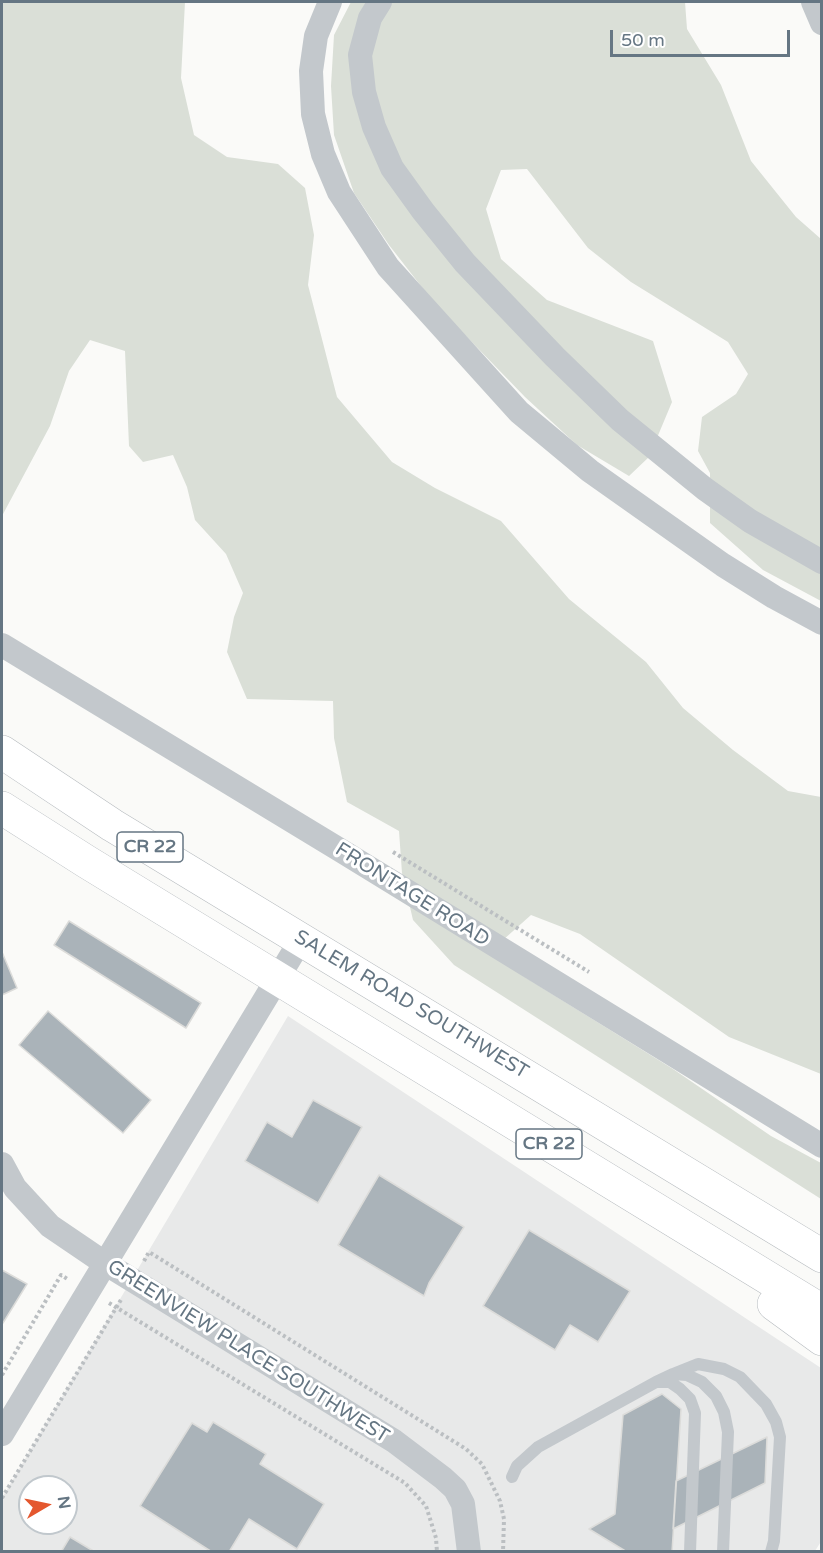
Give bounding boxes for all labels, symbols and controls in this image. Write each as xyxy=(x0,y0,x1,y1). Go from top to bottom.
scale bar xyxy=(613,18,793,56)
text: 50 m xyxy=(621,29,665,51)
road number: CR 22 xyxy=(117,832,183,862)
street label: FRONTAGE ROAD xyxy=(330,838,494,952)
street label: SALEM ROAD SOUTHWEST xyxy=(289,925,533,1085)
road number: CR 22 xyxy=(516,1129,582,1159)
street label: GREENVIEW PLACE SOUTHWEST xyxy=(103,1255,393,1449)
north arrow xyxy=(18,1475,78,1535)
text: N xyxy=(53,1495,75,1510)

